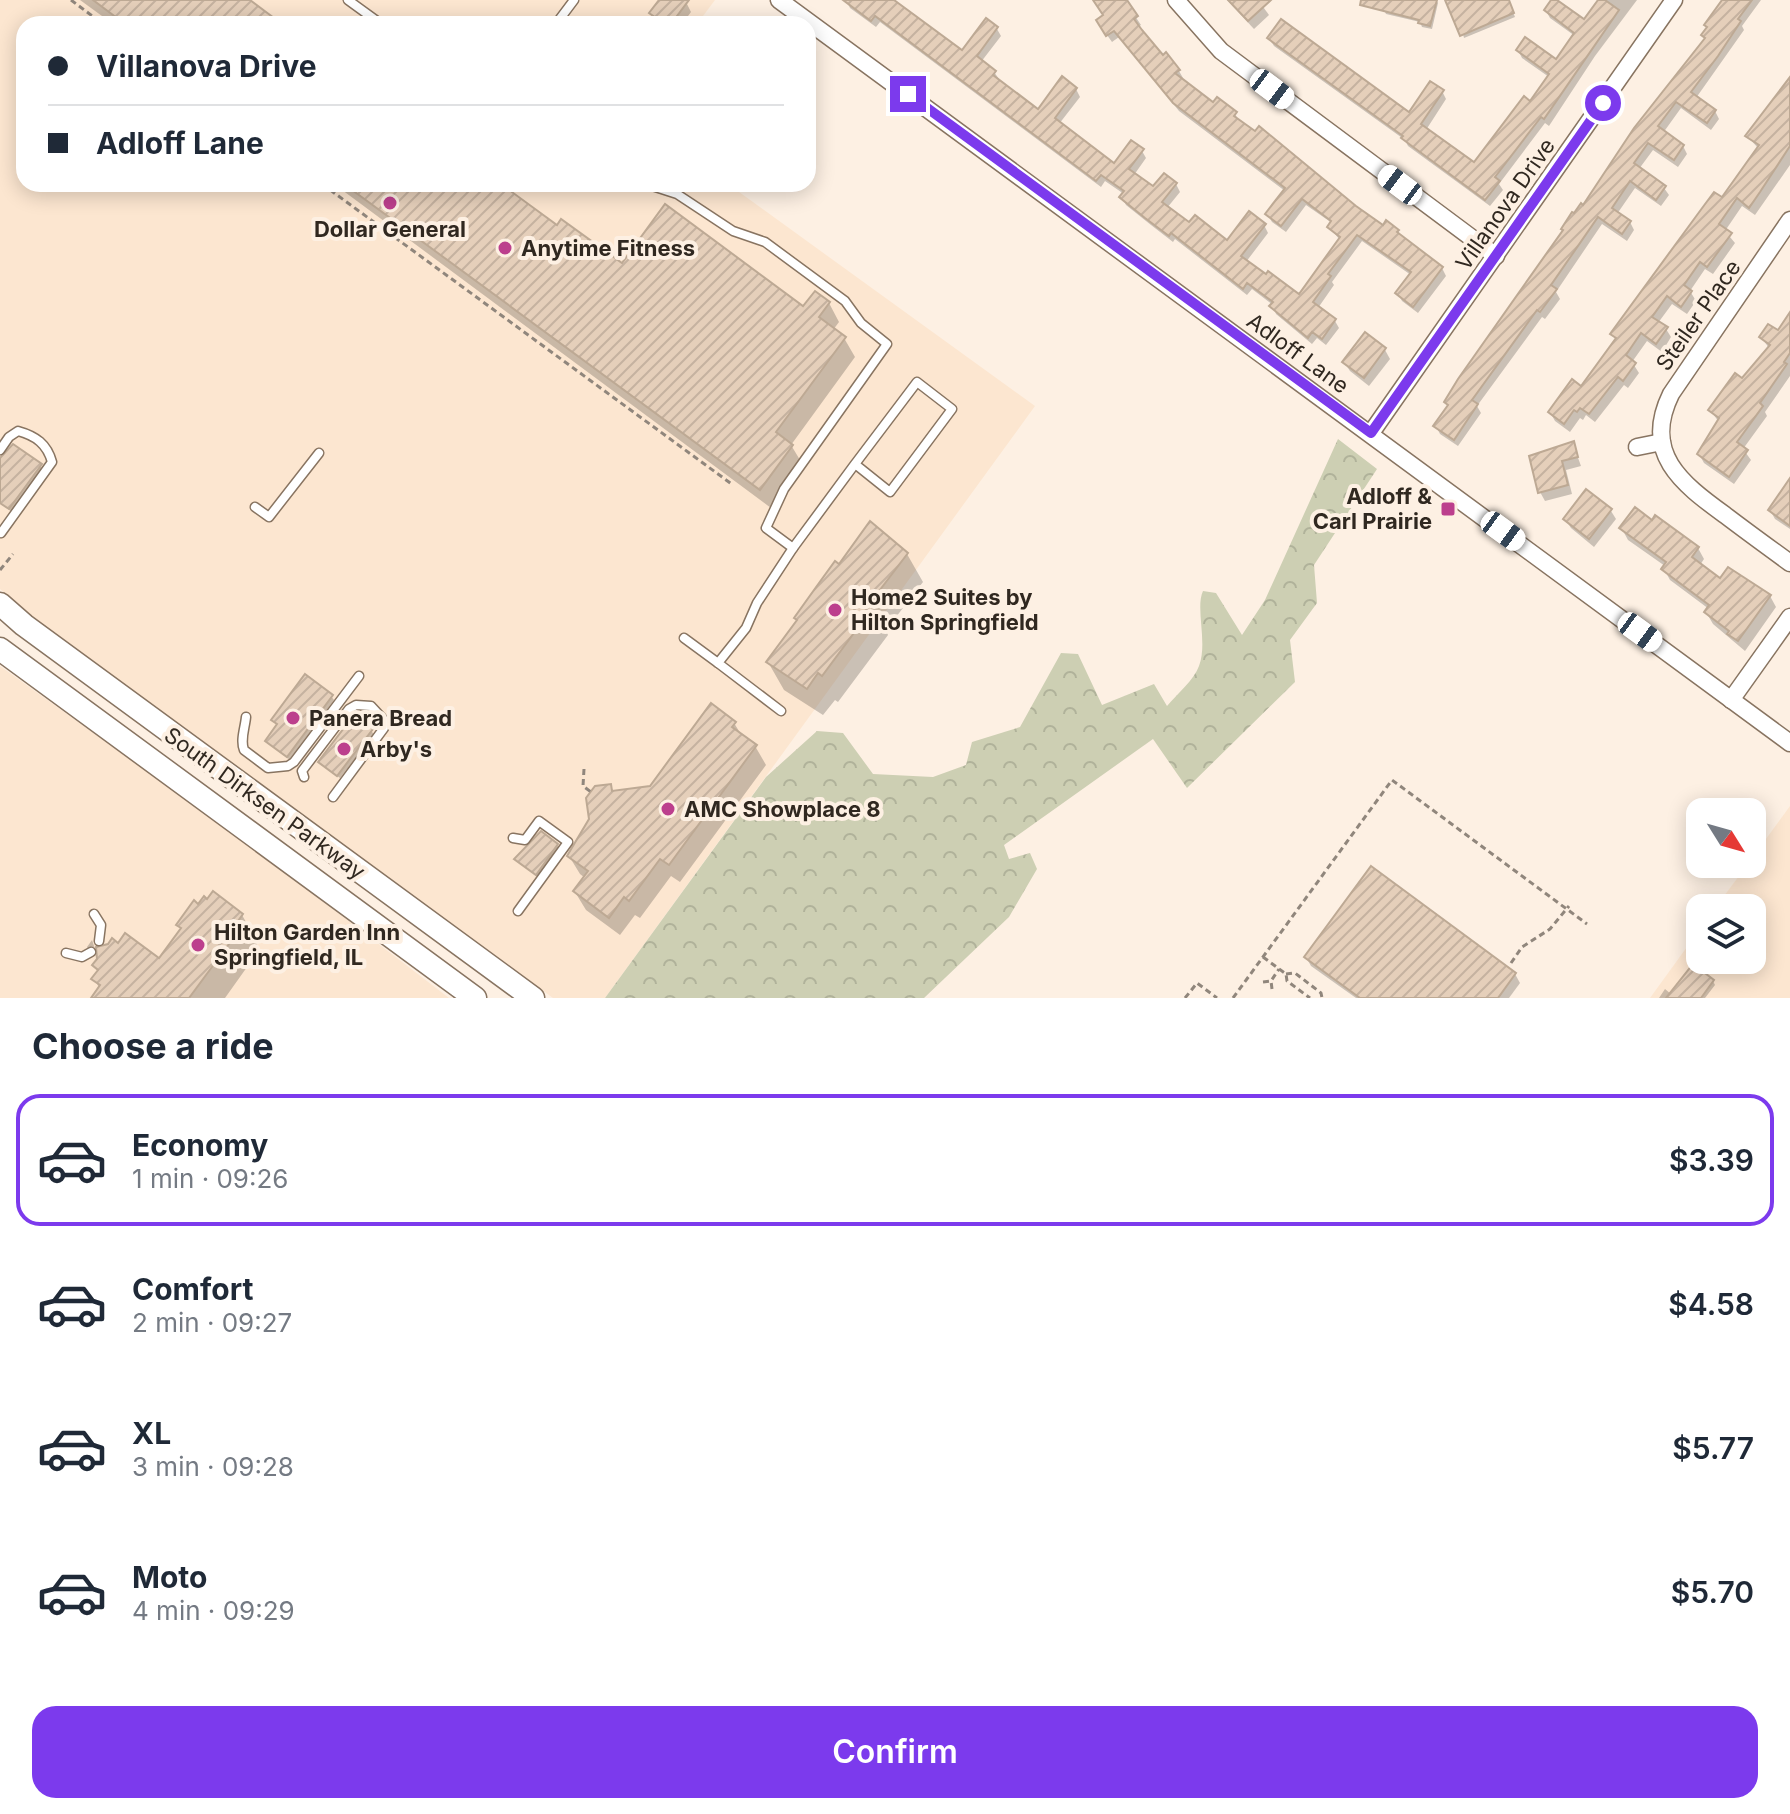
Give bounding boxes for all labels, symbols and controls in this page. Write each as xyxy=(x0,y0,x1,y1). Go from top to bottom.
text: Villanova Drive xyxy=(96,48,317,84)
car xyxy=(1246,65,1298,113)
route end xyxy=(890,76,926,112)
route start xyxy=(1585,85,1621,121)
text: Adloff Lane xyxy=(96,125,264,161)
street label: Villanova Drive xyxy=(1450,133,1560,275)
car xyxy=(1374,161,1426,209)
marker: Dollar General xyxy=(381,194,399,212)
place label: Dollar General xyxy=(314,216,466,242)
place label: Anytime Fitness xyxy=(521,235,695,261)
marker: Anytime Fitness xyxy=(496,239,514,257)
street label: Steiler Place xyxy=(1650,255,1746,375)
street label: Adloff Lane xyxy=(1242,307,1354,399)
place label: Adloff & Carl Prairie xyxy=(1313,483,1432,534)
marker: Adloff & Carl Prairie xyxy=(1439,500,1457,518)
car xyxy=(1477,507,1529,555)
place label: Home2 Suites by Hilton Springfield xyxy=(851,584,1039,635)
marker: Home2 Suites by Hilton Springfield xyxy=(826,601,844,619)
car xyxy=(1614,608,1666,656)
place label: Panera Bread xyxy=(309,705,452,731)
marker: Panera Bread xyxy=(284,709,302,727)
street label: South Dirksen Parkway xyxy=(160,721,370,885)
place label: Arby's xyxy=(360,736,432,762)
marker: Arby's xyxy=(335,740,353,758)
place label: AMC Showplace 8 xyxy=(684,796,881,822)
north arrow xyxy=(1686,798,1766,878)
map controls xyxy=(1686,798,1766,974)
marker: AMC Showplace 8 xyxy=(659,800,677,818)
button: layers xyxy=(1686,894,1766,974)
place label: Hilton Garden Inn Springfield, IL xyxy=(214,919,400,970)
marker: Hilton Garden Inn Springfield, IL xyxy=(189,936,207,954)
text: Choose a ride xyxy=(32,1024,274,1068)
icon: car xyxy=(36,1124,108,1196)
text: Economy xyxy=(132,1127,268,1163)
text: $3.39 xyxy=(1669,1142,1754,1178)
text: 1 min · 09:26 xyxy=(132,1163,288,1194)
icon: car xyxy=(36,1268,108,1340)
text: Comfort xyxy=(132,1271,253,1307)
text: $4.58 xyxy=(1668,1286,1754,1322)
text: 2 min · 09:27 xyxy=(132,1307,292,1338)
icon: car xyxy=(36,1412,108,1484)
text: XL xyxy=(132,1415,171,1451)
text: $5.77 xyxy=(1672,1430,1754,1466)
text: 3 min · 09:28 xyxy=(132,1451,294,1482)
icon: car xyxy=(36,1556,108,1628)
text: Moto xyxy=(132,1559,207,1595)
text: $5.70 xyxy=(1671,1574,1754,1610)
text: 4 min · 09:29 xyxy=(132,1595,295,1626)
button: Confirm xyxy=(32,1706,1758,1798)

